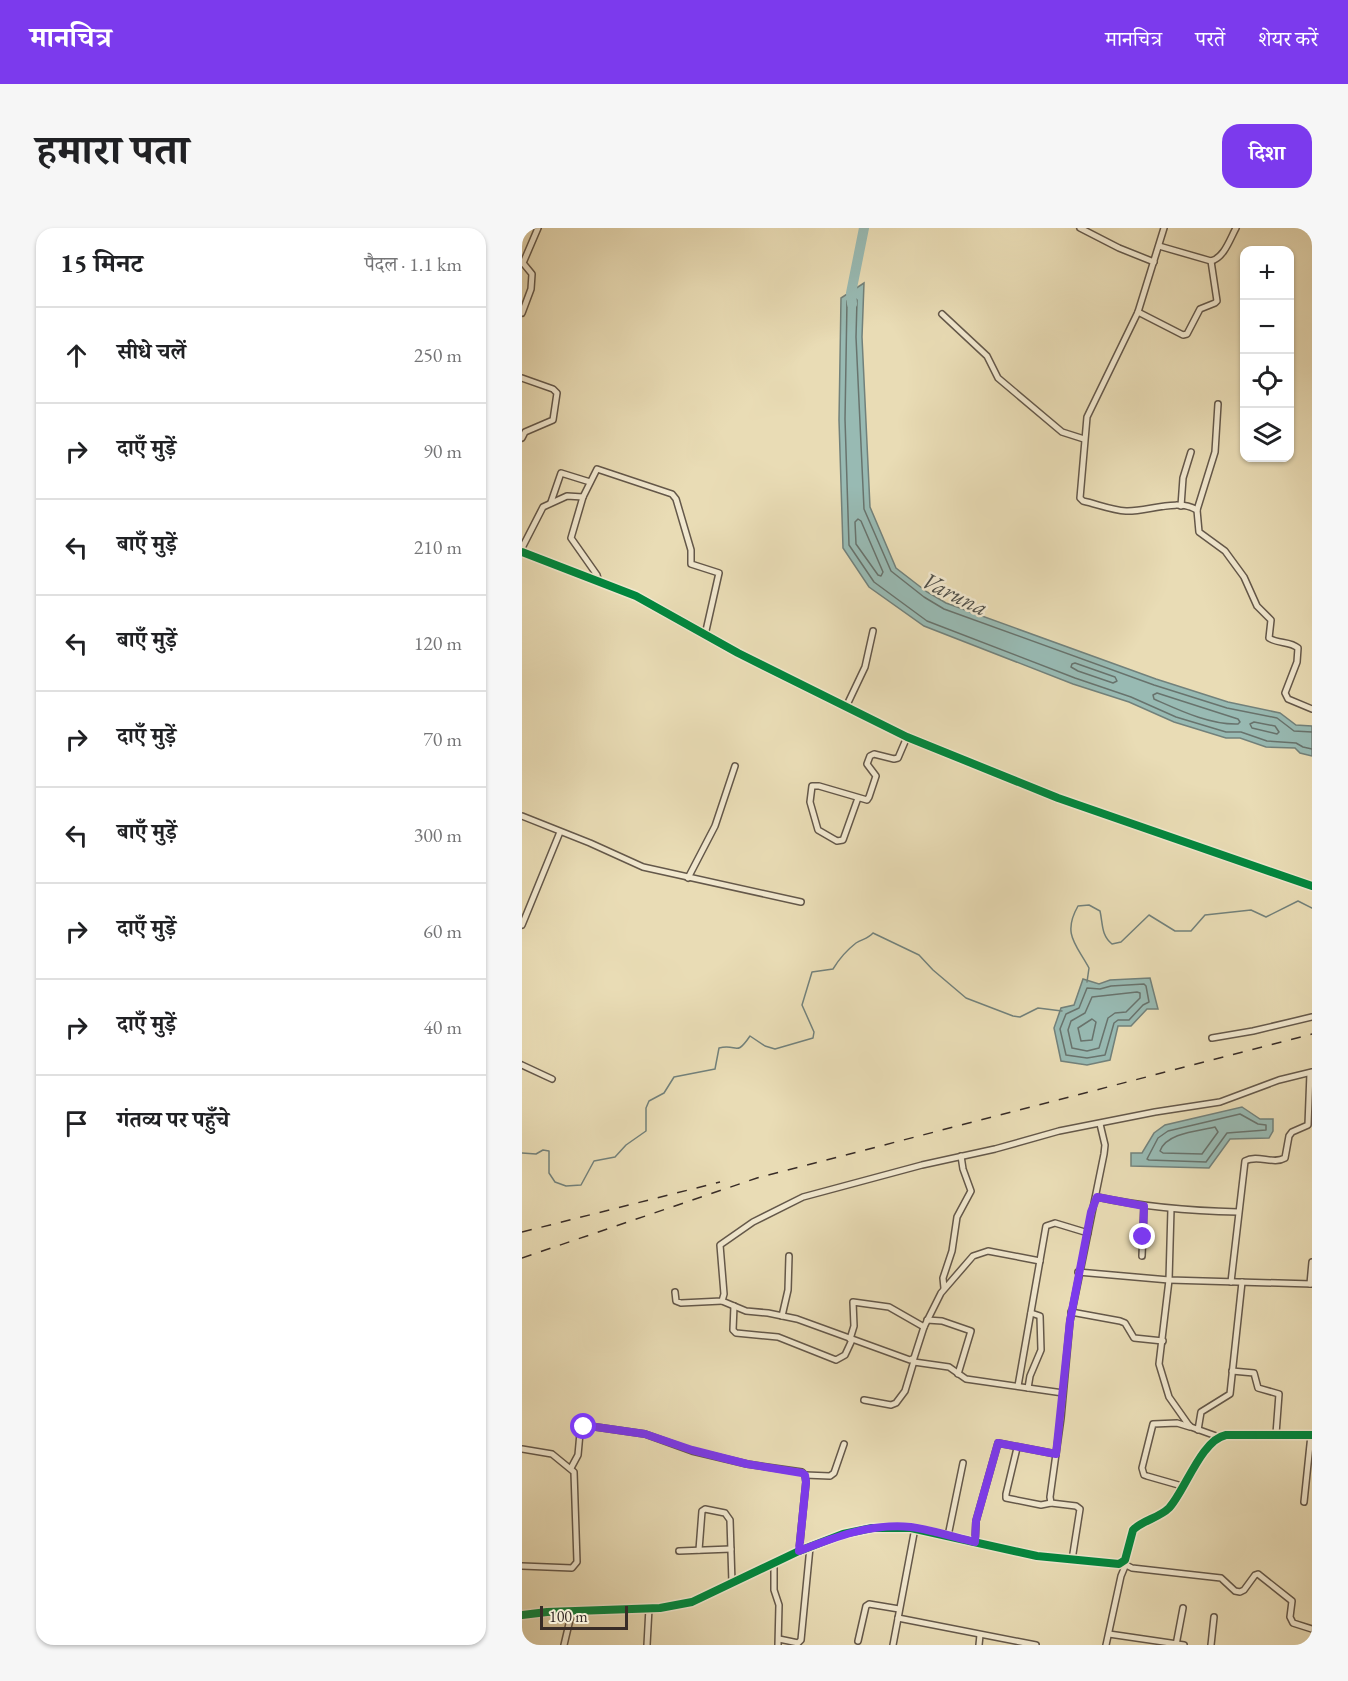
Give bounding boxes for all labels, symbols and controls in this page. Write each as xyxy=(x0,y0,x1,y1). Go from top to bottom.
text: मानचित्र xyxy=(30,19,112,55)
text: मानचित्र xyxy=(1105,25,1162,52)
text: परतें xyxy=(1195,25,1225,52)
text: शेयर करें xyxy=(1258,25,1318,52)
text: हमारा पता xyxy=(36,122,189,177)
button: दिशा xyxy=(1222,124,1312,188)
text: 15 मिनट xyxy=(60,246,143,280)
map controls xyxy=(1240,246,1294,462)
button: + xyxy=(1240,246,1294,300)
text: पैदल · 1.1 km xyxy=(365,251,462,277)
button: − xyxy=(1240,300,1294,354)
text: सीधे चलें xyxy=(117,337,186,366)
icon: ahead xyxy=(60,339,93,372)
text: 250 m xyxy=(414,342,462,368)
button: locate xyxy=(1240,354,1294,408)
button: layers xyxy=(1240,408,1294,462)
text: दाएँ मुड़ें xyxy=(117,433,176,462)
icon: right xyxy=(60,435,93,468)
text: 90 m xyxy=(423,438,462,464)
text: बाएँ मुड़ें xyxy=(117,529,177,558)
icon: left xyxy=(60,531,93,564)
text: 210 m xyxy=(414,534,462,560)
water label: Varuna xyxy=(917,564,993,623)
text: बाएँ मुड़ें xyxy=(117,625,177,654)
icon: left xyxy=(60,627,93,660)
text: 120 m xyxy=(414,630,462,656)
text: दाएँ मुड़ें xyxy=(117,721,176,750)
icon: right xyxy=(60,723,93,756)
text: 70 m xyxy=(423,726,462,752)
text: बाएँ मुड़ें xyxy=(117,817,177,846)
icon: left xyxy=(60,819,93,852)
text: 300 m xyxy=(414,822,462,848)
text: दाएँ मुड़ें xyxy=(117,913,176,942)
icon: right xyxy=(60,915,93,948)
text: 60 m xyxy=(423,918,462,944)
text: दाएँ मुड़ें xyxy=(117,1009,176,1038)
icon: right xyxy=(60,1011,93,1044)
text: 40 m xyxy=(423,1014,462,1040)
text: गंतव्य पर पहुँचे xyxy=(117,1105,229,1134)
icon: arrive xyxy=(60,1107,93,1140)
route end xyxy=(1129,1223,1155,1249)
route start xyxy=(570,1413,596,1439)
scale bar xyxy=(540,1603,628,1630)
text: 100 m xyxy=(549,1606,588,1627)

